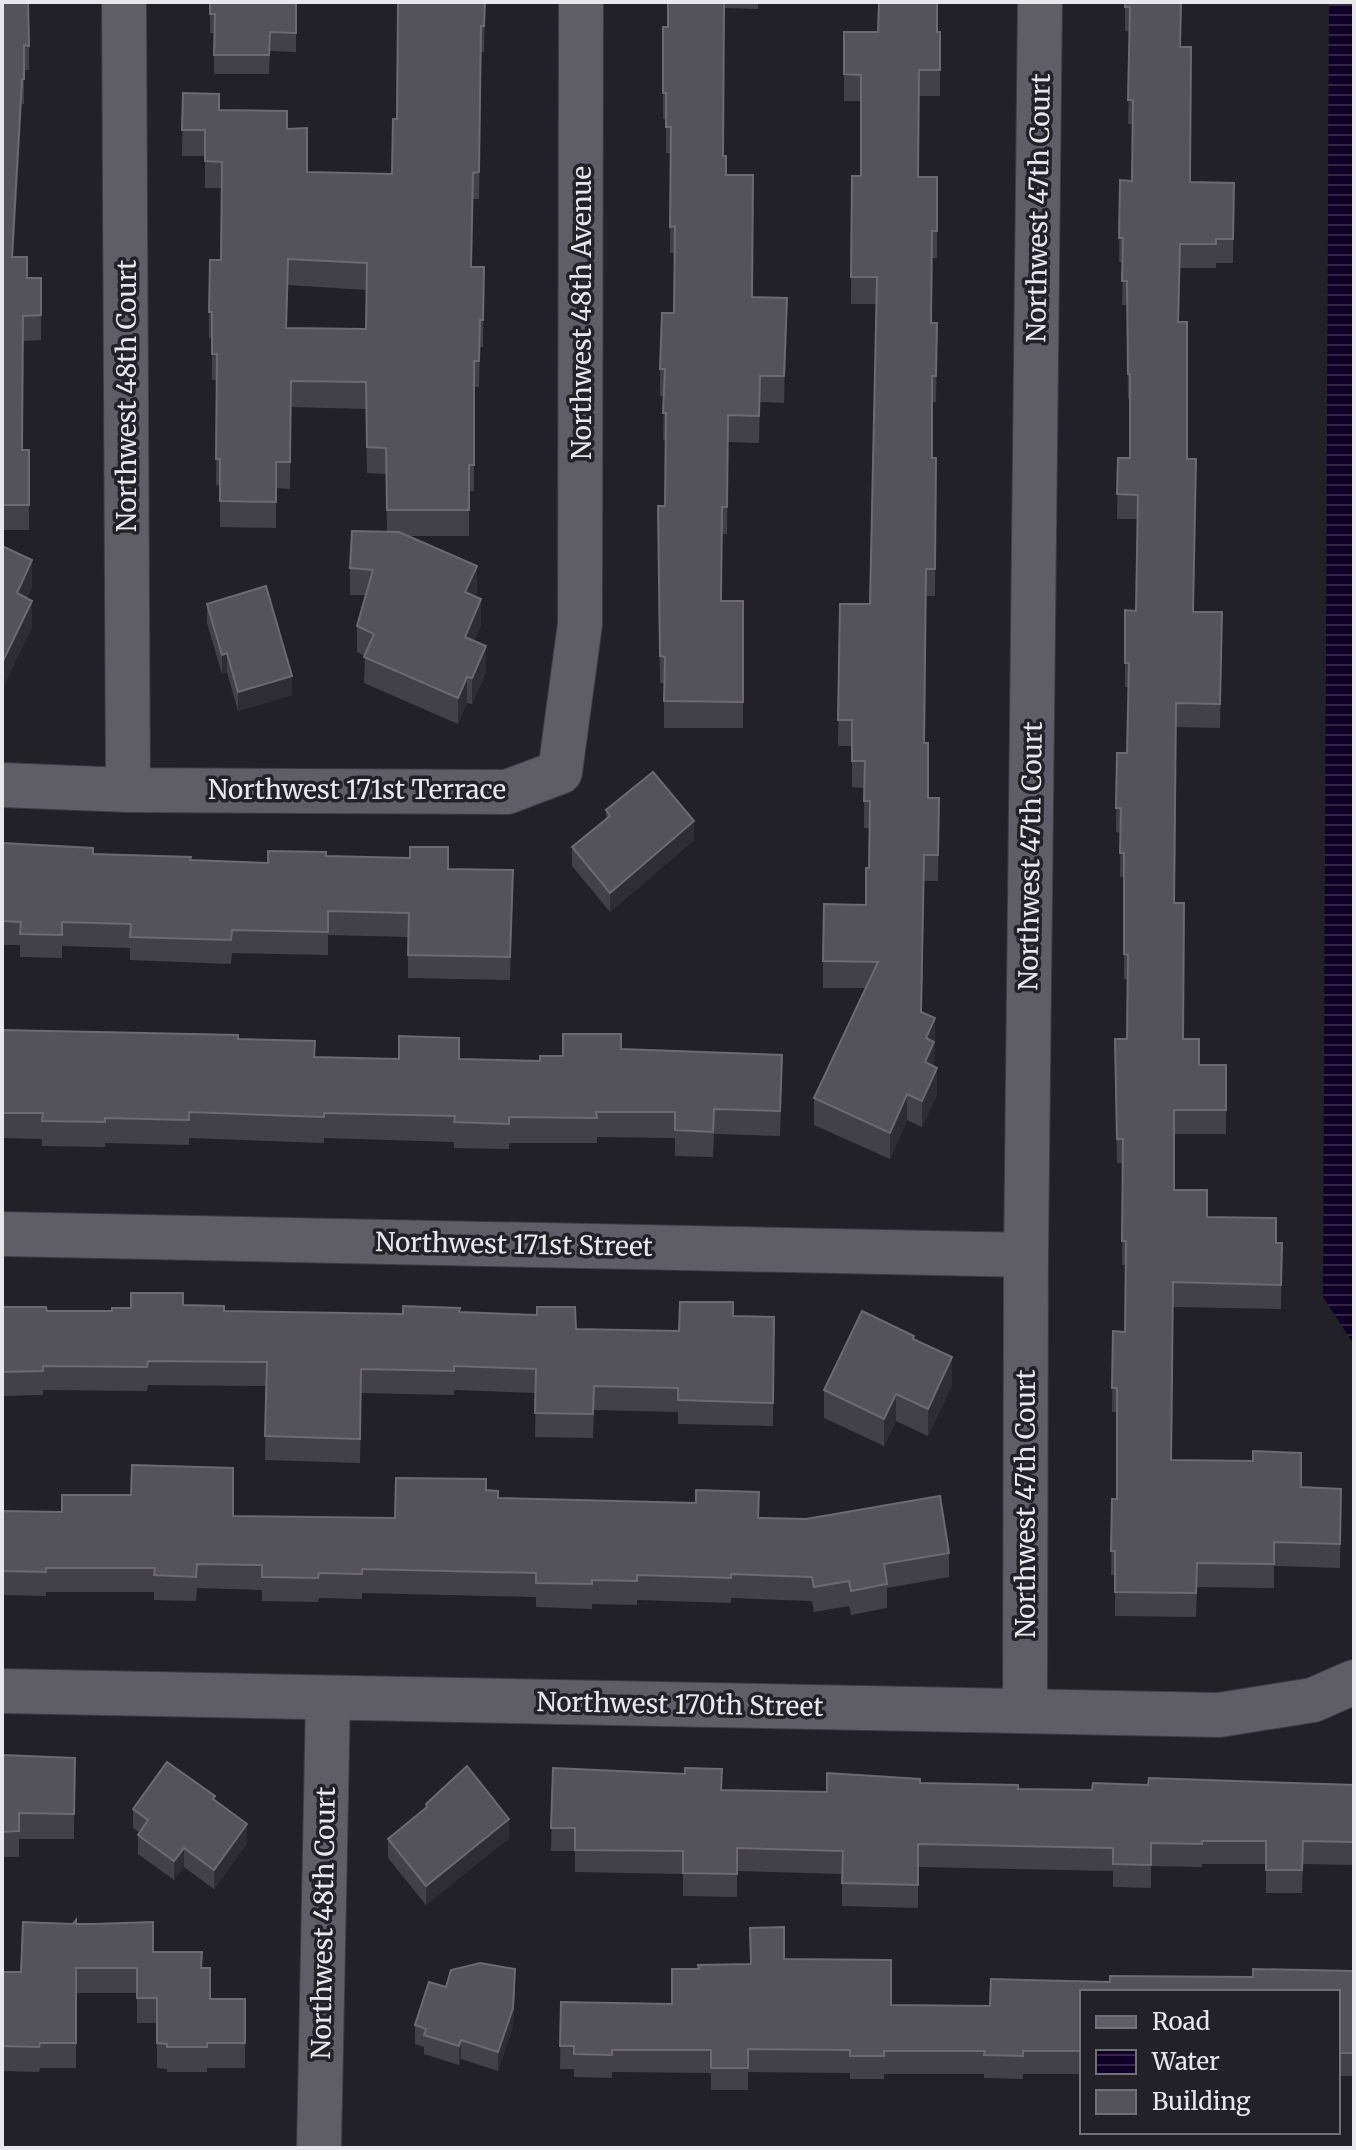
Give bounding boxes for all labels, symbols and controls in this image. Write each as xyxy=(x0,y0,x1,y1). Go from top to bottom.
street label: Northwest 47th Court xyxy=(1019,73,1057,343)
street label: Northwest 48th Avenue xyxy=(565,166,598,460)
street label: Northwest 48th Court xyxy=(110,260,143,532)
street label: Northwest 47th Court xyxy=(1011,721,1049,991)
street label: Northwest 171st Terrace xyxy=(208,773,506,806)
street label: Northwest 171st Street xyxy=(375,1225,653,1263)
street label: Northwest 47th Court xyxy=(1009,1369,1042,1639)
street label: Northwest 170th Street xyxy=(536,1685,824,1723)
street label: Northwest 48th Court xyxy=(304,1786,342,2060)
legend xyxy=(1080,1990,1340,2134)
text: Road xyxy=(1152,2006,1210,2037)
text: Water xyxy=(1151,2046,1220,2077)
text: Building xyxy=(1152,2086,1251,2117)

